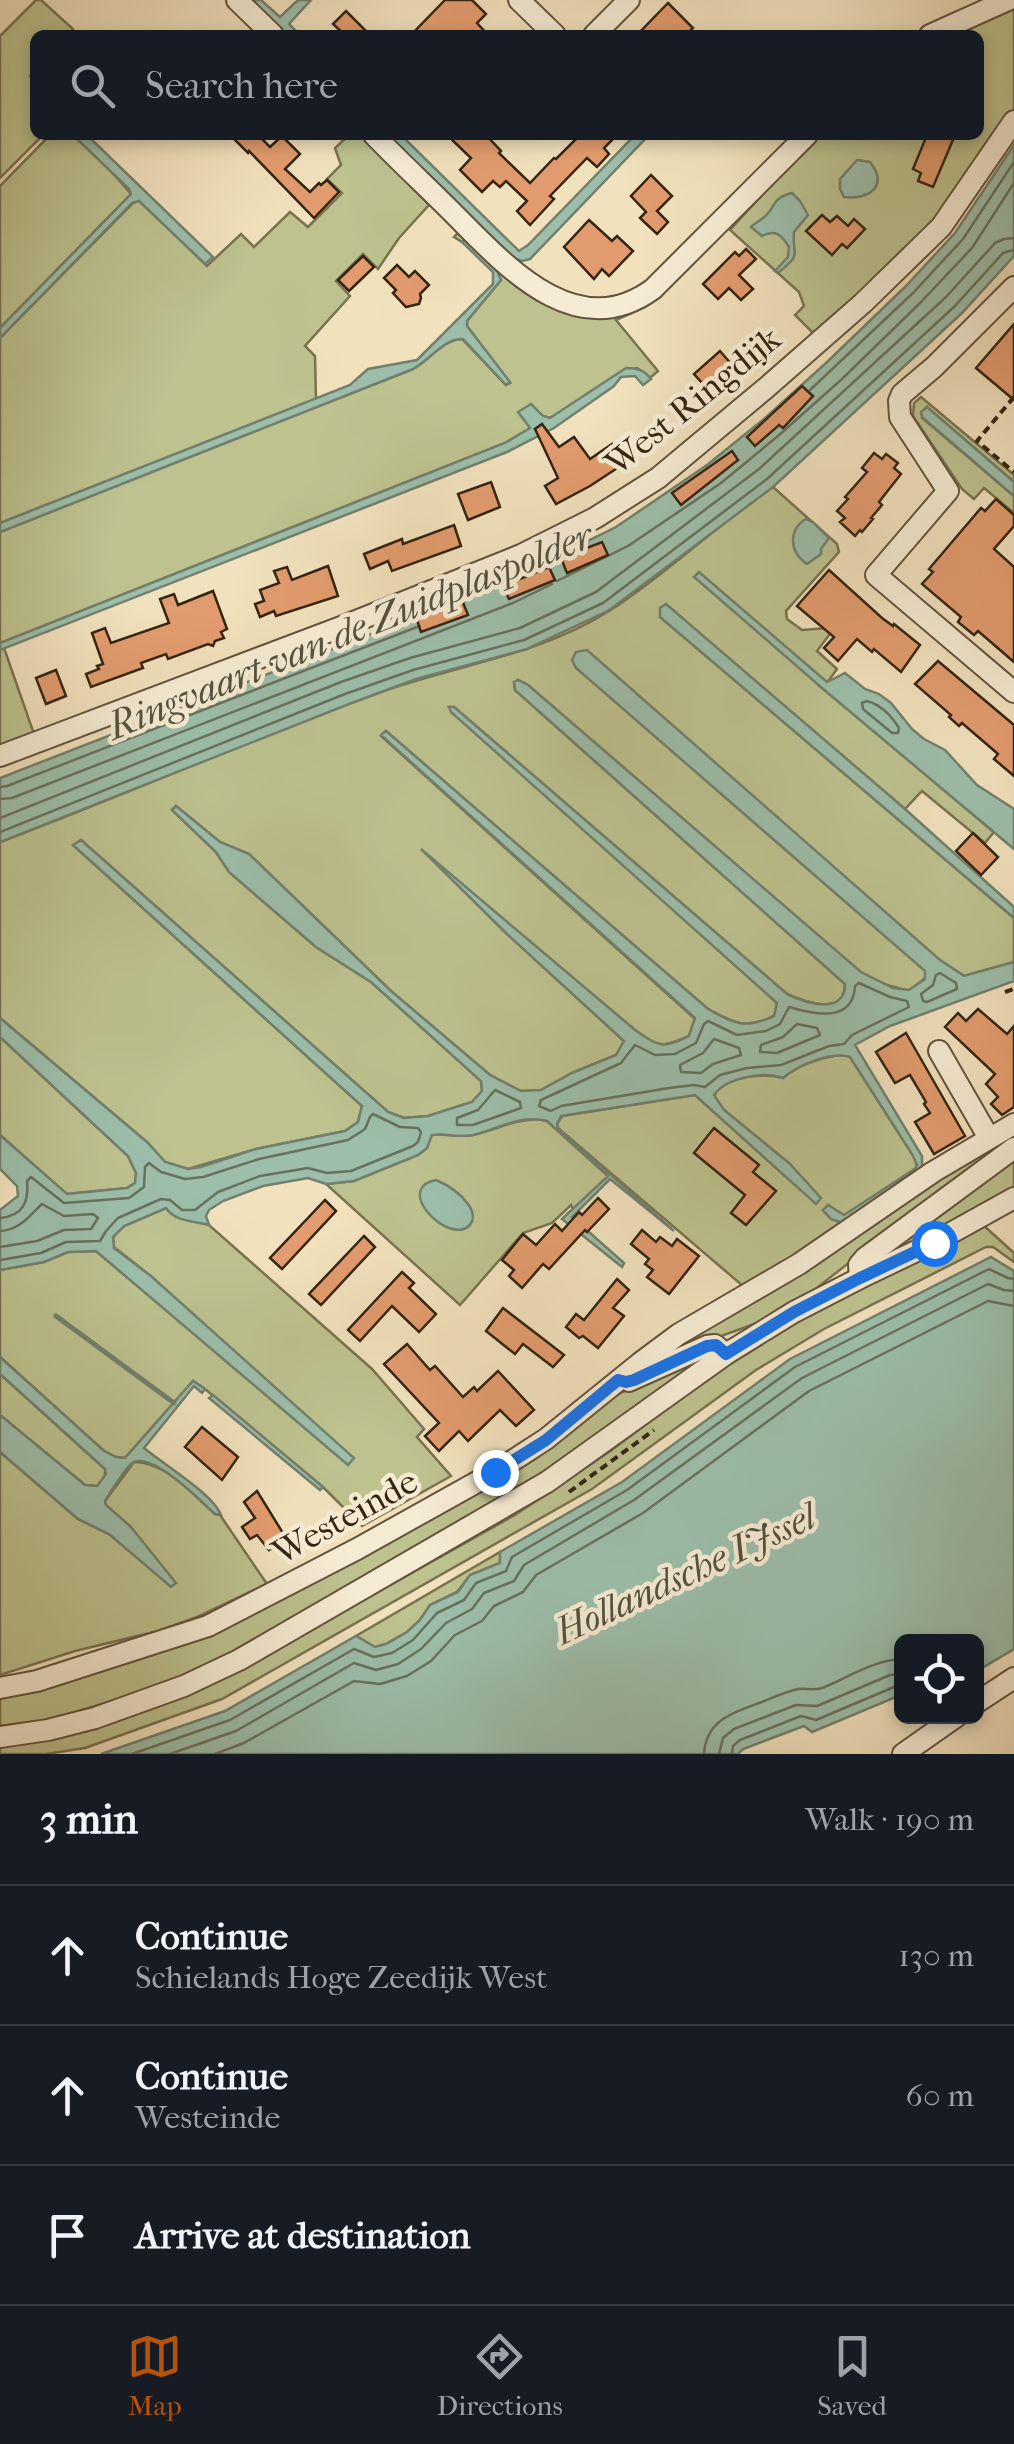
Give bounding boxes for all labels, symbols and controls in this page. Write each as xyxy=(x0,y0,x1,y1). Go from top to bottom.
search box xyxy=(30,30,984,140)
icon: search xyxy=(65,58,120,113)
text: Search here xyxy=(145,63,338,108)
street label: West Ringdijk xyxy=(597,317,789,485)
water label: Ringvaart van de Zuidplaspolder xyxy=(98,512,602,750)
route start xyxy=(912,1221,958,1267)
route end xyxy=(473,1450,519,1496)
street label: Westeinde xyxy=(265,1461,424,1574)
water label: Hollandsche IJssel xyxy=(546,1492,826,1655)
map controls xyxy=(894,1634,984,1724)
button: locate xyxy=(894,1634,984,1724)
text: 3 min xyxy=(40,1795,138,1844)
text: Walk · 190 m xyxy=(805,1801,974,1838)
text: Continue xyxy=(135,1914,288,1959)
icon: ahead xyxy=(40,1928,95,1983)
text: 130 m xyxy=(898,1937,974,1974)
text: Schielands Hoge Zeedijk West xyxy=(135,1959,547,1996)
text: Continue xyxy=(135,2054,288,2099)
icon: ahead xyxy=(40,2068,95,2123)
text: 60 m xyxy=(906,2077,974,2114)
text: Westeinde xyxy=(135,2099,280,2136)
icon: arrive xyxy=(40,2208,95,2263)
text: Arrive at destination xyxy=(135,2213,471,2258)
tab: Map xyxy=(127,2329,182,2422)
tab: Directions xyxy=(437,2329,563,2422)
tab: Saved xyxy=(817,2329,887,2422)

